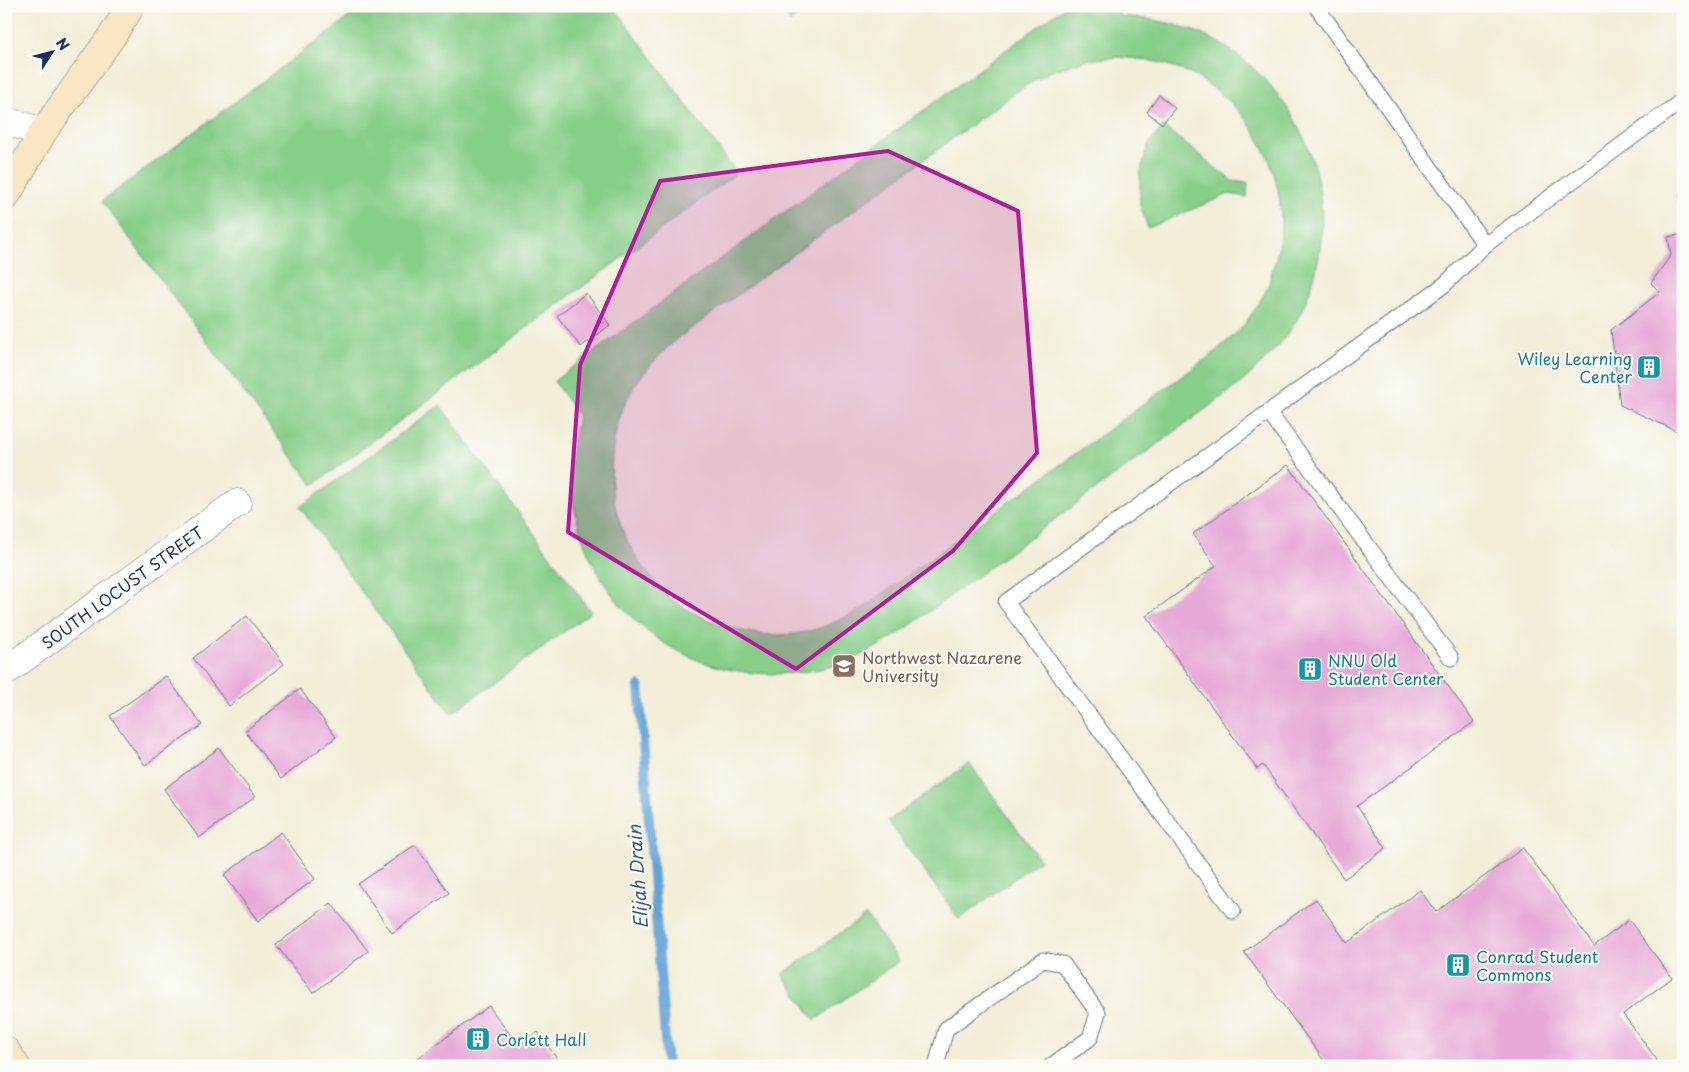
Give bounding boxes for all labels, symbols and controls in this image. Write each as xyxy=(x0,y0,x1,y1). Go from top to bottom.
north arrow xyxy=(28,28,78,78)
text: N xyxy=(51,33,75,55)
place label: Wiley Learning Center xyxy=(1518,346,1633,388)
building icon: Wiley Learning Center xyxy=(1636,354,1662,380)
street label: SOUTH LOCUST STREET xyxy=(36,520,208,654)
place label: Northwest Nazarene University xyxy=(862,645,1022,687)
place label: NNU Old Student Center xyxy=(1328,648,1444,690)
school or university icon: Northwest Nazarene University xyxy=(831,653,857,679)
building icon: NNU Old Student Center xyxy=(1297,656,1323,682)
water label: Elijah Drain xyxy=(620,823,654,930)
place label: Conrad Student Commons xyxy=(1476,944,1599,986)
building icon: Conrad Student Commons xyxy=(1445,952,1471,978)
building icon: Corlett Hall xyxy=(465,1026,491,1052)
place label: Corlett Hall xyxy=(496,1027,586,1051)

